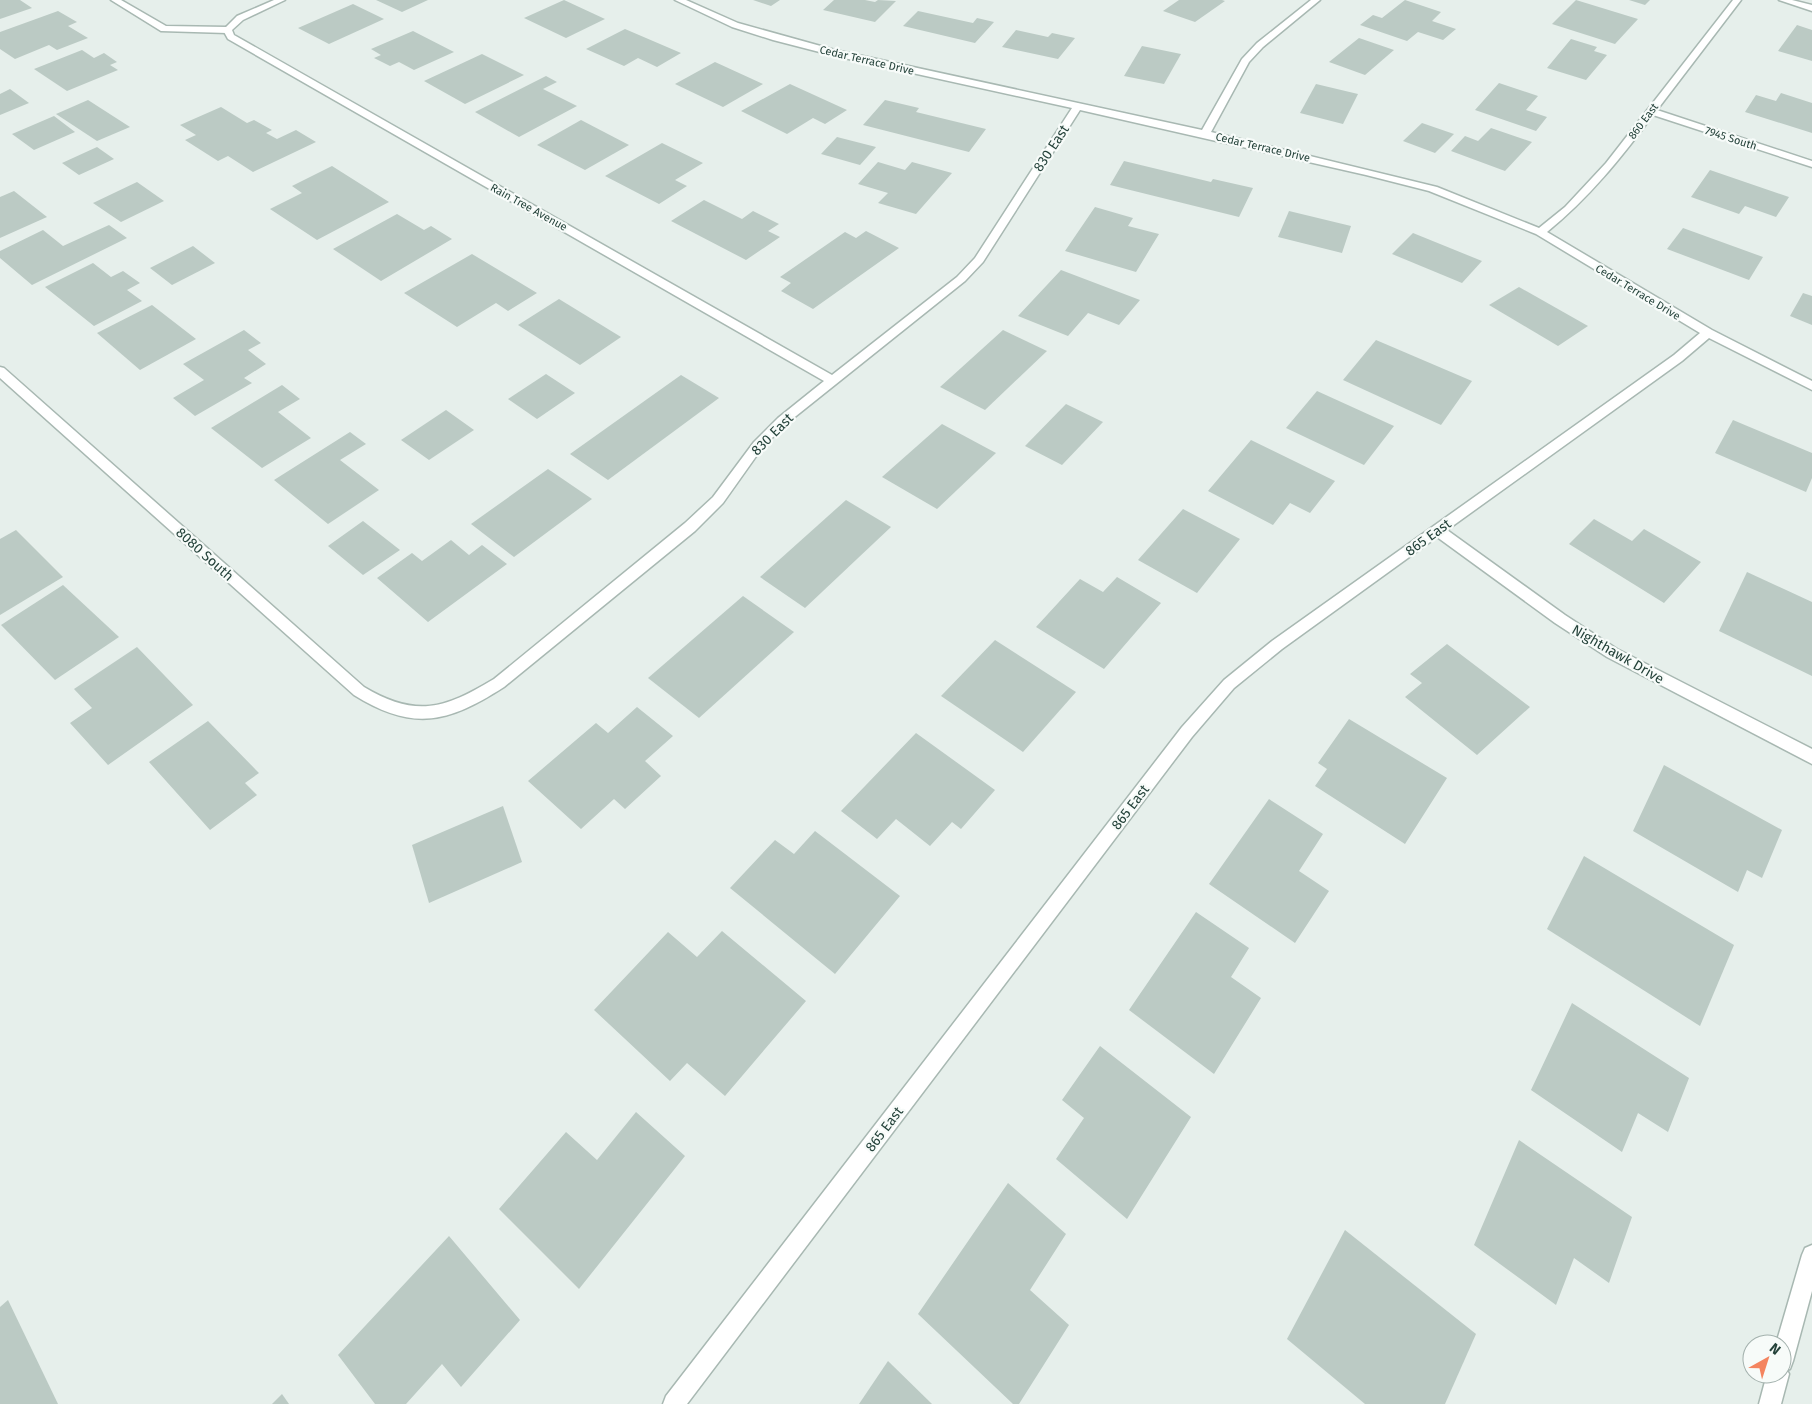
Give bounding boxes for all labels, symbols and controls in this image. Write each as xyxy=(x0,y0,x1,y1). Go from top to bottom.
street label: Cedar Terrace Drive xyxy=(818,43,915,78)
street label: 860 East xyxy=(1626,101,1661,142)
street label: 830 East xyxy=(1030,121,1073,175)
street label: 7945 South xyxy=(1703,124,1758,153)
street label: Cedar Terrace Drive xyxy=(1214,130,1311,165)
street label: Rain Tree Avenue xyxy=(488,181,569,234)
street label: Cedar Terrace Drive xyxy=(1593,262,1682,323)
street label: 830 East xyxy=(748,409,798,459)
street label: 865 East xyxy=(1402,515,1455,560)
street label: 8080 South xyxy=(172,524,237,585)
street label: Nighthawk Drive xyxy=(1569,621,1667,688)
street label: 865 East xyxy=(1108,781,1153,833)
street label: 865 East xyxy=(862,1103,907,1155)
north arrow xyxy=(1742,1334,1792,1384)
text: N xyxy=(1766,1340,1784,1359)

